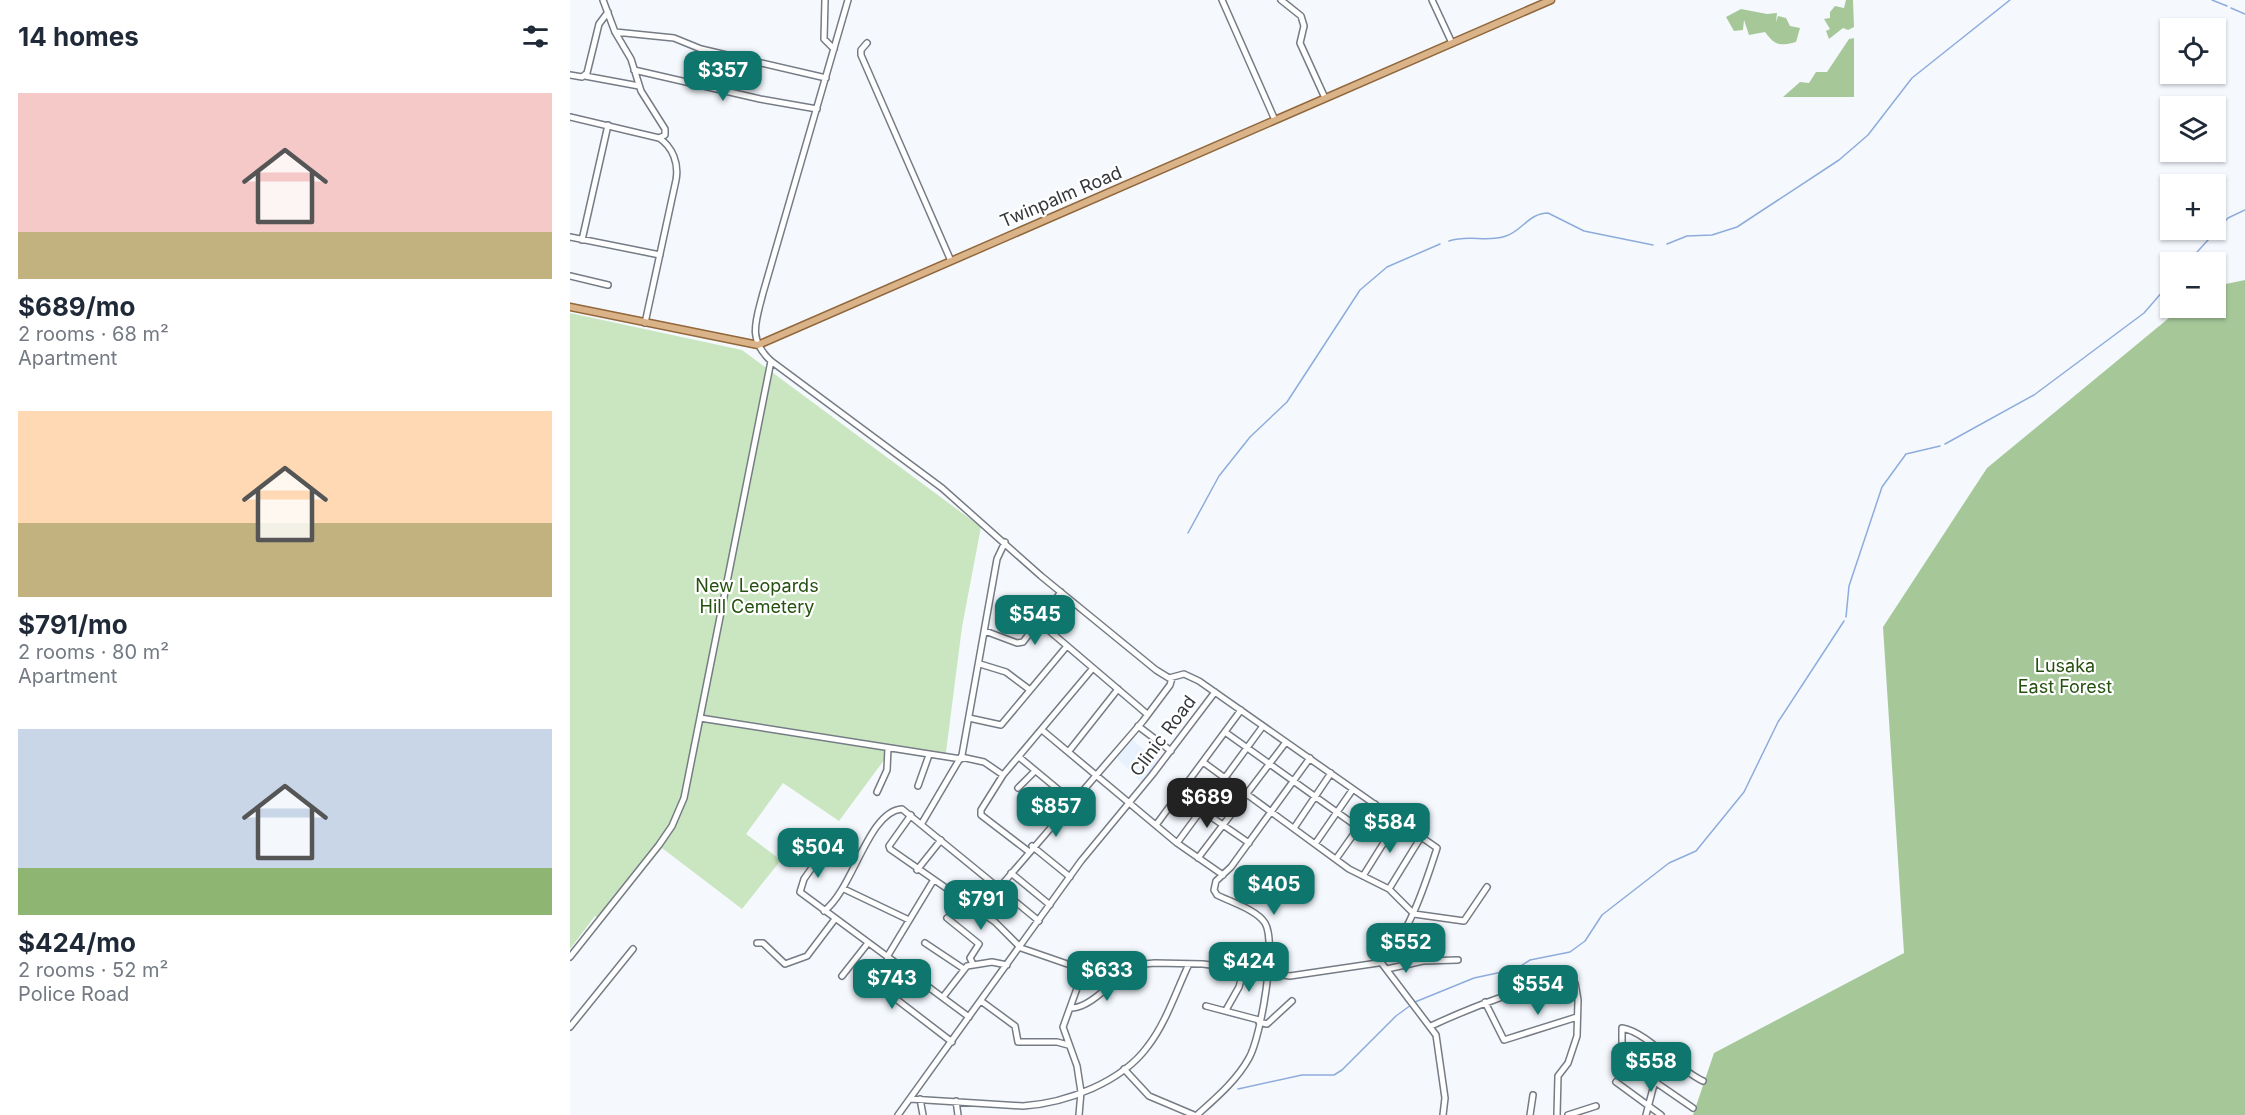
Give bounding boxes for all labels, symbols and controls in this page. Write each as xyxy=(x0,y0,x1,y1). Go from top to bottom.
map controls xyxy=(2160,18,2226,318)
button: locate xyxy=(2160,18,2226,84)
icon: filters xyxy=(519,20,552,53)
text: 14 homes xyxy=(18,21,139,52)
pin: $357 xyxy=(687,51,759,102)
text: $357 xyxy=(698,58,748,82)
button: layers xyxy=(2160,96,2226,162)
icon: home xyxy=(231,132,339,240)
street label: Twinpalm Road xyxy=(997,161,1125,232)
button: + xyxy=(2160,174,2226,240)
button: − xyxy=(2160,252,2226,318)
text: $689/mo xyxy=(18,291,135,322)
text: 2 rooms · 68 m² xyxy=(18,322,169,346)
text: Apartment xyxy=(18,346,117,370)
icon: home xyxy=(231,450,339,558)
park label: New Leopards Hill Cemetery xyxy=(695,575,819,617)
pin: $545 xyxy=(999,595,1071,646)
text: $545 xyxy=(1009,602,1061,626)
text: $791/mo xyxy=(18,609,128,640)
text: 2 rooms · 80 m² xyxy=(18,640,169,664)
park label: Lusaka East Forest xyxy=(2018,655,2112,697)
text: Apartment xyxy=(18,664,117,688)
street label: Clinic Road xyxy=(1125,691,1200,780)
icon: home xyxy=(231,768,339,876)
pin: $689 xyxy=(1171,778,1243,829)
text: $689 xyxy=(1181,785,1233,809)
pin: $857 xyxy=(1020,787,1092,838)
text: $857 xyxy=(1031,794,1081,818)
pin: $584 xyxy=(1354,803,1426,854)
text: $584 xyxy=(1364,810,1416,834)
pin: $504 xyxy=(782,828,854,879)
text: $504 xyxy=(792,835,844,859)
pin: $405 xyxy=(1238,865,1310,916)
text: $405 xyxy=(1248,872,1300,896)
pin: $791 xyxy=(945,880,1017,931)
text: $791 xyxy=(958,887,1004,911)
pin: $552 xyxy=(1370,923,1442,974)
text: $424/mo xyxy=(18,927,136,958)
text: $552 xyxy=(1380,930,1432,954)
pin: $424 xyxy=(1213,942,1285,993)
text: $424 xyxy=(1223,949,1275,973)
pin: $633 xyxy=(1071,951,1143,1002)
text: 2 rooms · 52 m² xyxy=(18,958,168,982)
text: $633 xyxy=(1081,958,1133,982)
pin: $743 xyxy=(856,959,928,1010)
pin: $554 xyxy=(1502,965,1574,1016)
text: $743 xyxy=(867,966,917,990)
text: $554 xyxy=(1512,972,1564,996)
text: Police Road xyxy=(18,982,129,1006)
pin: $558 xyxy=(1615,1042,1687,1093)
text: $558 xyxy=(1625,1049,1677,1073)

